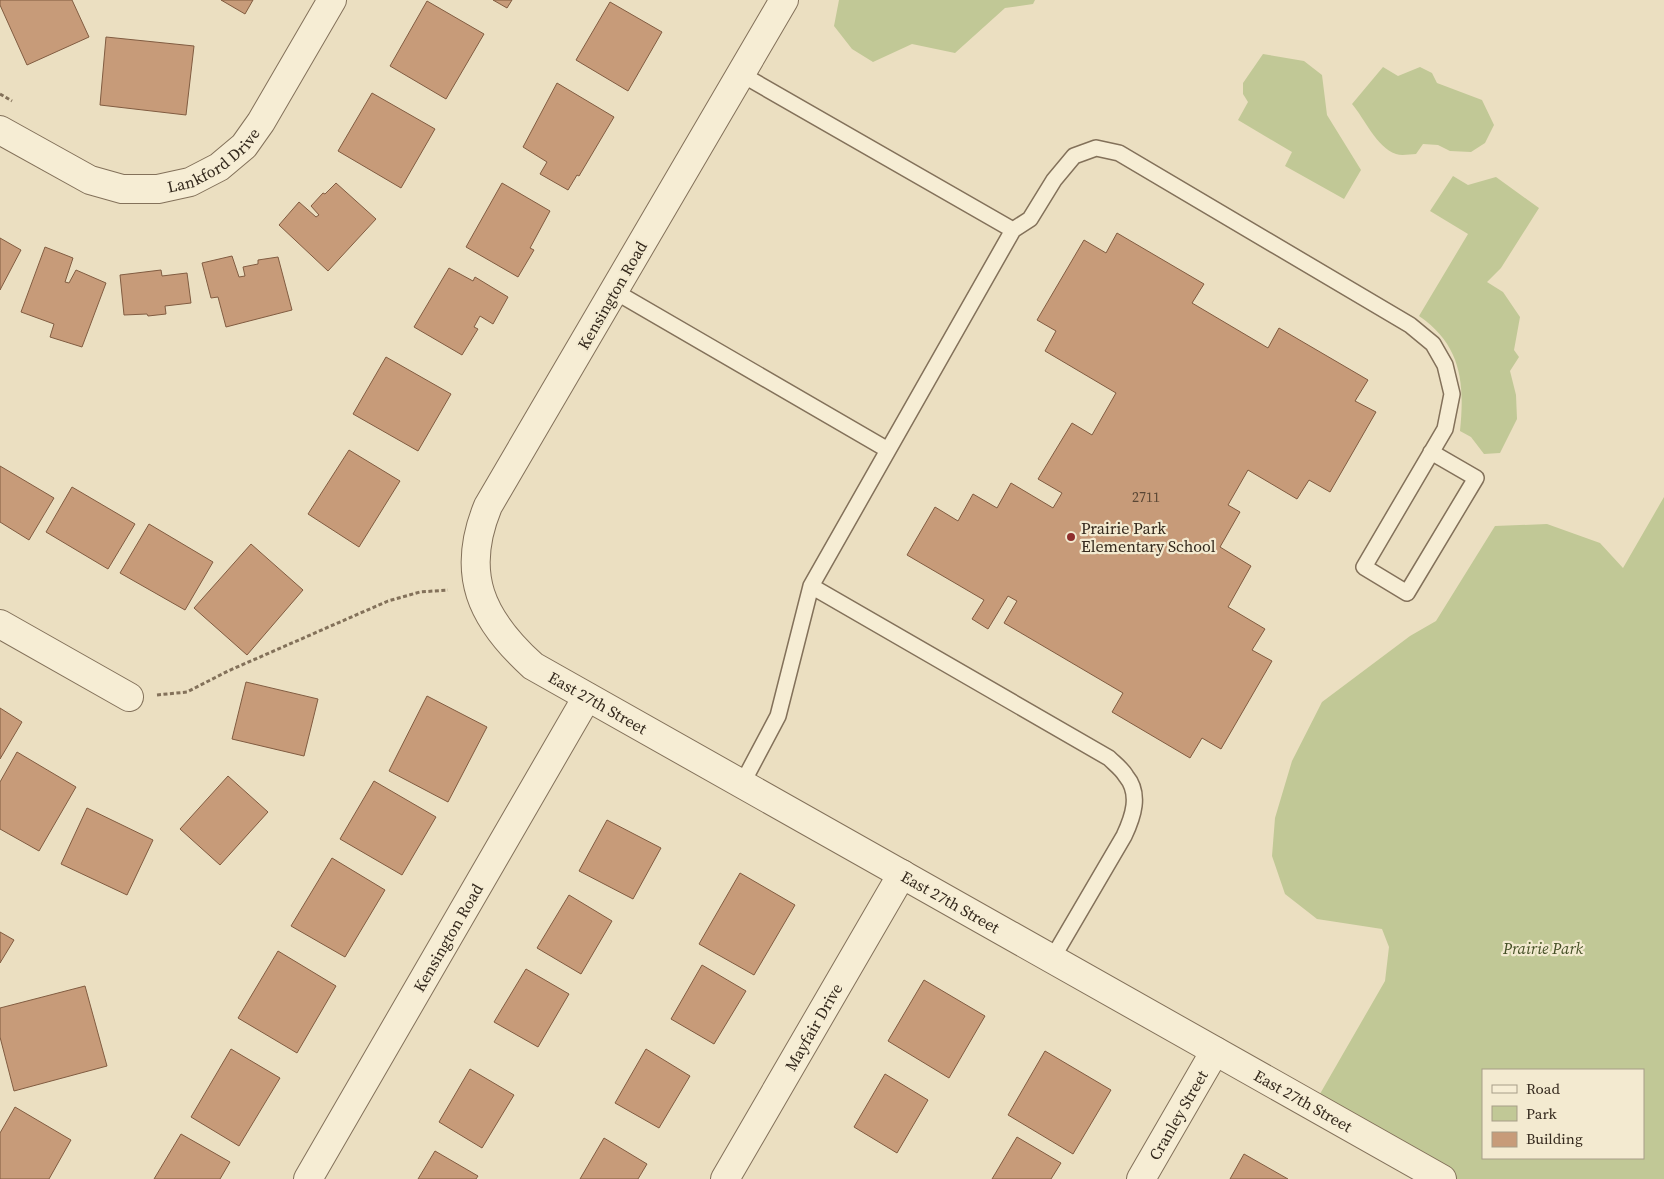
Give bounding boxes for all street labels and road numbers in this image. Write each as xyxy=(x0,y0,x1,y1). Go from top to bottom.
street label: Lankford Drive xyxy=(165,123,264,198)
street label: Kensington Road xyxy=(572,237,652,353)
street label: East 27th Street xyxy=(545,666,652,740)
street label: East 27th Street xyxy=(897,865,1004,939)
street label: Kensington Road xyxy=(408,879,488,996)
street label: Mayfair Drive xyxy=(779,979,847,1075)
street label: East 27th Street xyxy=(1250,1064,1357,1138)
street label: Cranley Street xyxy=(1143,1065,1213,1164)

